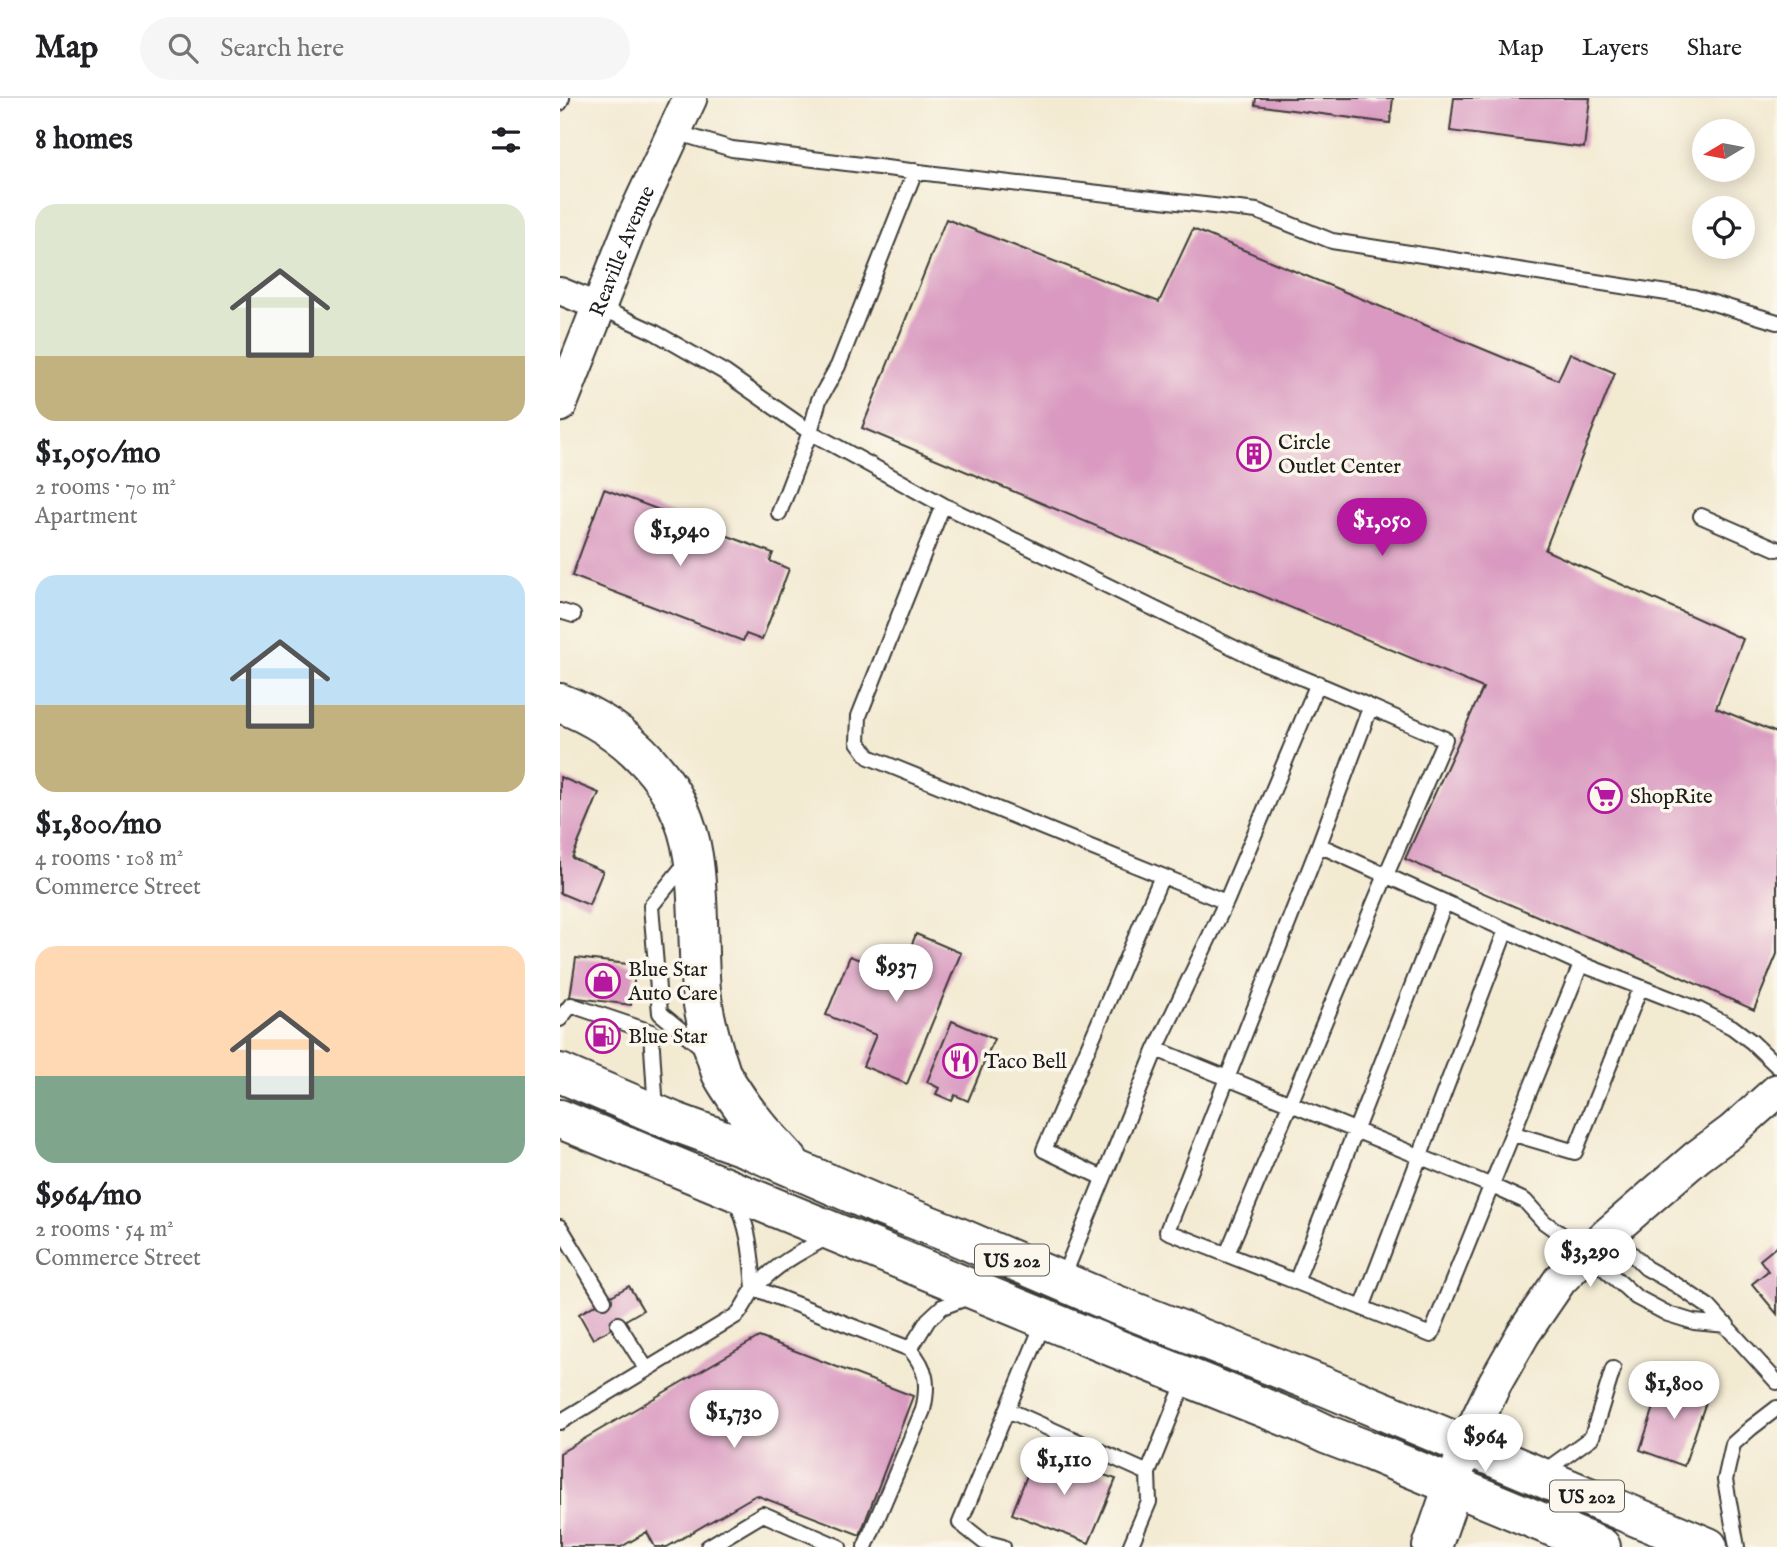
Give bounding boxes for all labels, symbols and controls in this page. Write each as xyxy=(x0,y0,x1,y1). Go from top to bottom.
search box xyxy=(140,17,630,80)
text: Map xyxy=(35,27,98,69)
icon: search xyxy=(164,29,202,67)
text: Search here xyxy=(220,32,344,65)
text: Map xyxy=(1498,33,1544,64)
text: Layers xyxy=(1582,33,1649,64)
text: Share xyxy=(1687,33,1742,64)
north arrow xyxy=(1692,119,1755,182)
map controls xyxy=(1692,119,1755,259)
text: 8 homes xyxy=(35,121,133,159)
icon: filters xyxy=(487,121,525,159)
street label: Reaville Avenue xyxy=(584,181,662,321)
button: locate xyxy=(1692,196,1755,259)
icon: home xyxy=(217,250,343,376)
place label: Circle Outlet Center xyxy=(1278,430,1401,481)
text: $1,050/mo xyxy=(35,435,160,473)
building icon: Circle Outlet Center xyxy=(1235,435,1273,473)
text: 2 rooms · 70 m² xyxy=(35,473,176,502)
pin: $1,050 xyxy=(1325,498,1439,558)
text: Apartment xyxy=(35,502,138,531)
text: $1,050 xyxy=(1353,506,1411,535)
pin: $1,940 xyxy=(623,508,737,568)
text: $1,940 xyxy=(650,516,710,545)
icon: home xyxy=(217,621,343,747)
supermarket icon: ShopRite xyxy=(1586,777,1624,815)
place label: ShopRite xyxy=(1630,784,1713,811)
text: $1,800/mo xyxy=(35,806,161,844)
text: 4 rooms · 108 m² xyxy=(35,844,183,873)
text: Commerce Street xyxy=(35,873,201,902)
pin: $937 xyxy=(855,944,937,1004)
text: $937 xyxy=(875,952,917,981)
place label: Blue Star Auto Care xyxy=(627,957,718,1008)
shop icon: Blue Star Auto Care xyxy=(584,962,622,1000)
icon: home xyxy=(217,992,343,1118)
fuel station icon: Blue Star xyxy=(584,1017,622,1055)
place label: Blue Star xyxy=(628,1024,708,1051)
restaurant icon: Taco Bell xyxy=(941,1042,979,1080)
place label: Taco Bell xyxy=(984,1049,1067,1076)
text: $964/mo xyxy=(35,1177,142,1215)
text: 2 rooms · 54 m² xyxy=(35,1215,174,1244)
pin: $3,290 xyxy=(1533,1230,1647,1289)
text: $3,290 xyxy=(1560,1237,1620,1266)
text: Commerce Street xyxy=(35,1244,201,1273)
road number: US 202 xyxy=(975,1244,1049,1276)
pin: $1,800 xyxy=(1617,1362,1731,1421)
text: $1,800 xyxy=(1644,1369,1704,1398)
pin: $1,730 xyxy=(677,1390,791,1450)
text: $1,730 xyxy=(706,1398,762,1427)
pin: $964 xyxy=(1444,1414,1526,1474)
text: $964 xyxy=(1463,1422,1507,1451)
pin: $1,110 xyxy=(1007,1438,1121,1497)
text: $1,110 xyxy=(1036,1445,1092,1474)
road number: US 202 xyxy=(1550,1480,1624,1512)

